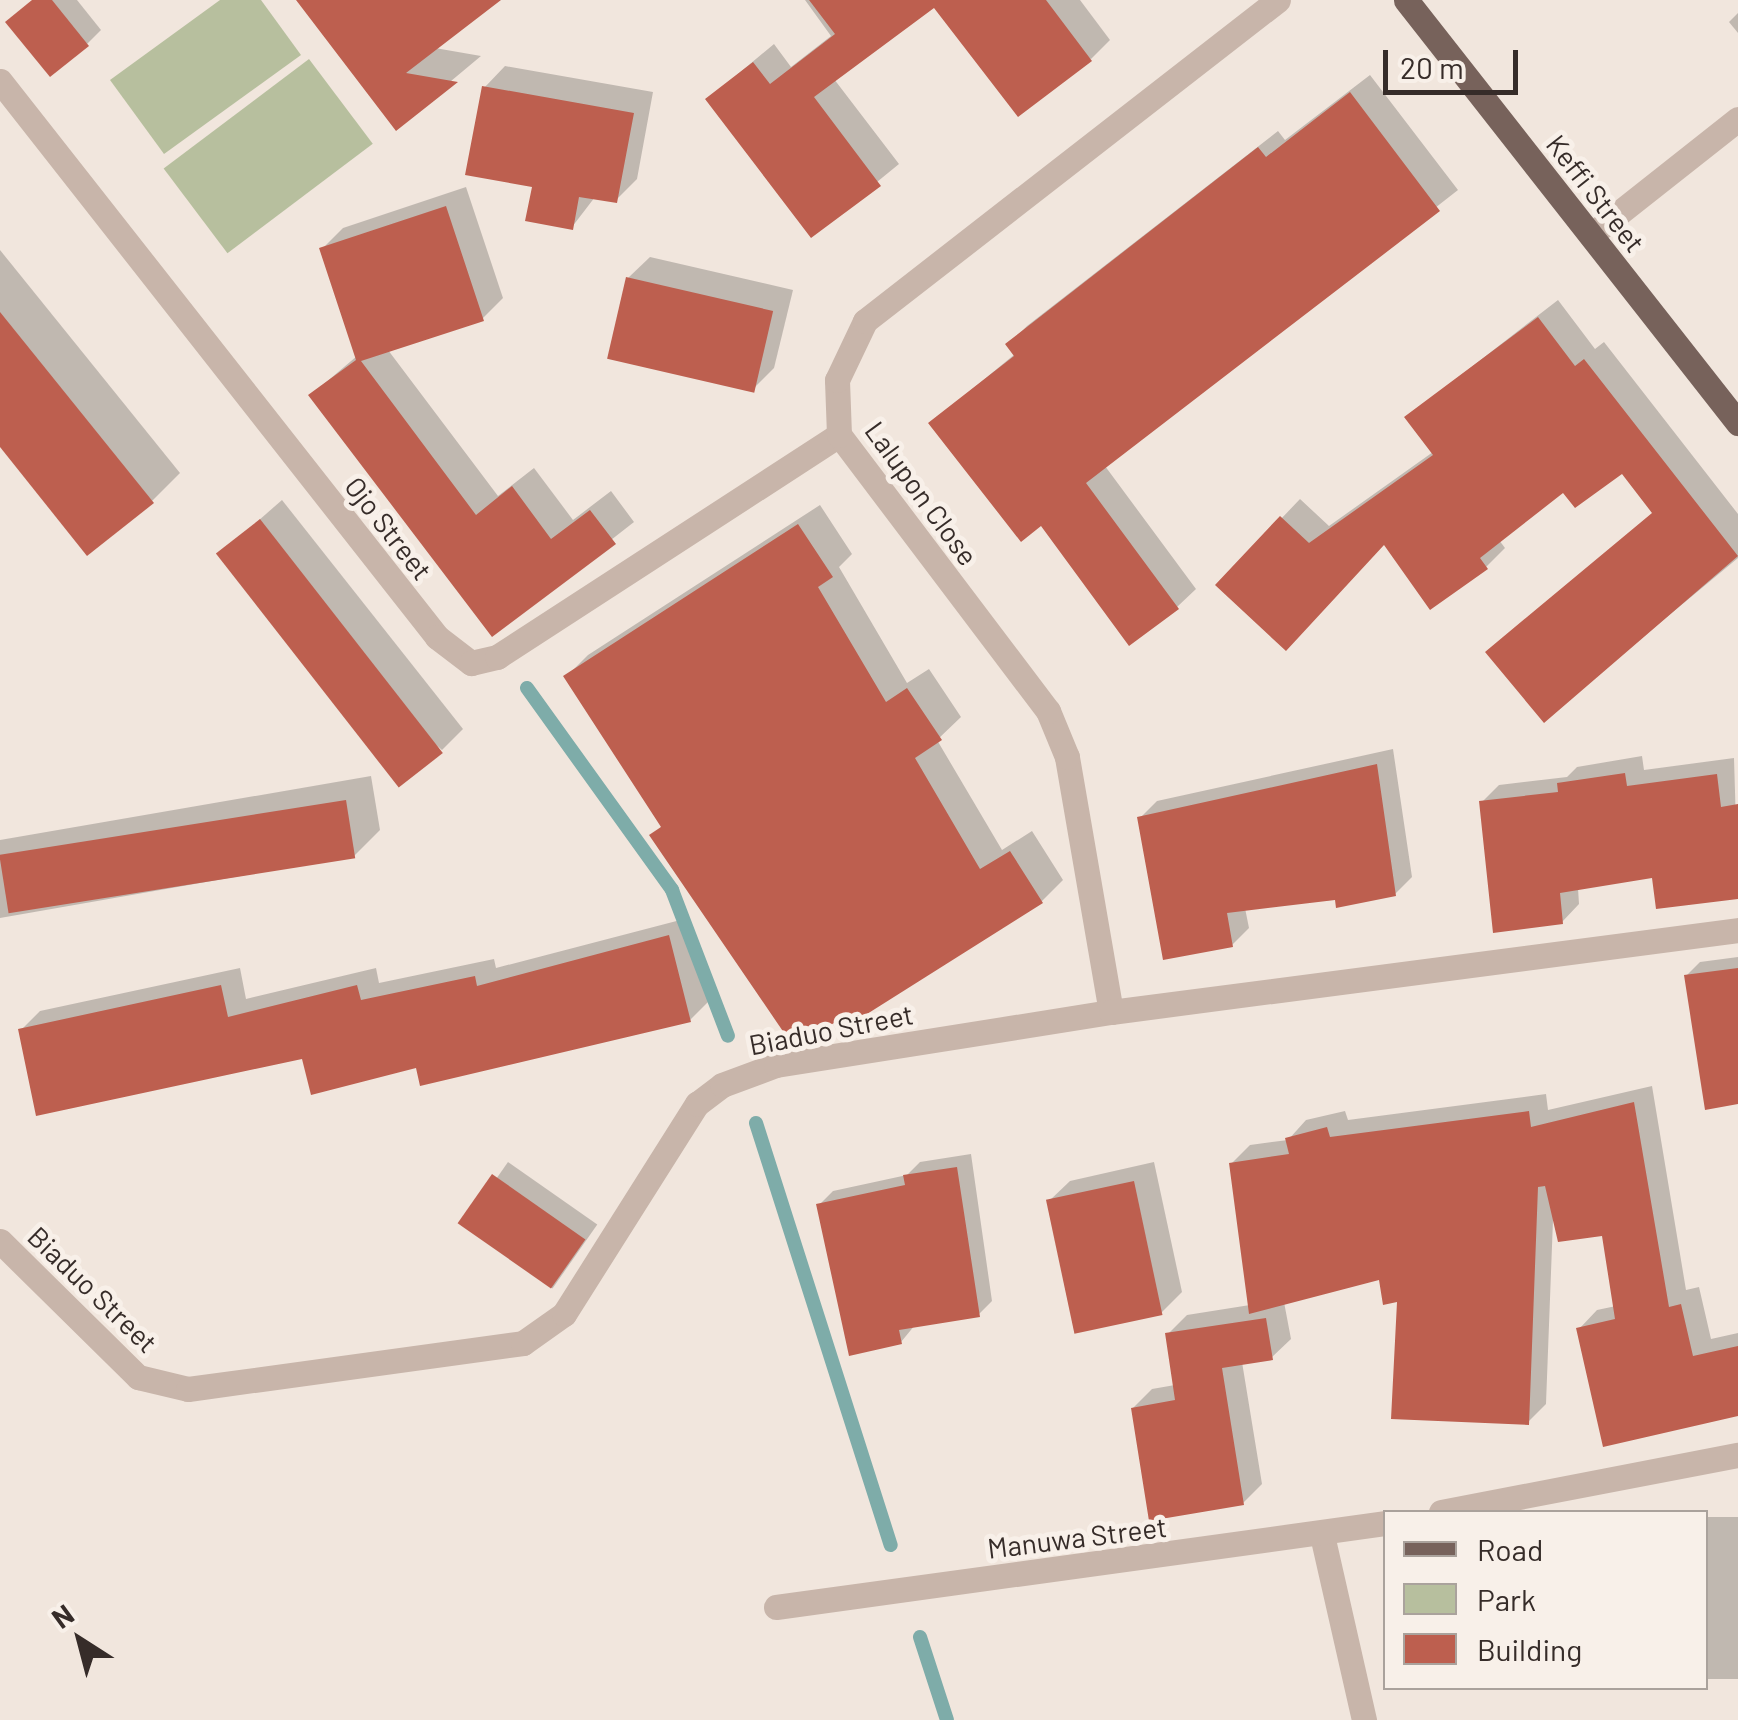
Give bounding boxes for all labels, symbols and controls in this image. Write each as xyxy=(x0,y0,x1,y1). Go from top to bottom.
scale bar xyxy=(1388,30,1523,92)
text: 20 m xyxy=(1400,49,1464,85)
street label: Keffi Street xyxy=(1540,128,1652,258)
street label: Lalupon Close xyxy=(858,414,986,572)
street label: Ojo Street xyxy=(338,470,440,586)
street label: Biaduo Street xyxy=(746,997,916,1061)
street label: Biaduo Street xyxy=(21,1219,165,1359)
street label: Manuwa Street xyxy=(985,1509,1169,1565)
legend xyxy=(1383,1510,1708,1690)
text: Road xyxy=(1477,1531,1543,1567)
text: Park xyxy=(1477,1581,1536,1617)
north arrow xyxy=(30,1590,130,1690)
text: N xyxy=(45,1597,80,1635)
text: Building xyxy=(1477,1631,1582,1667)

